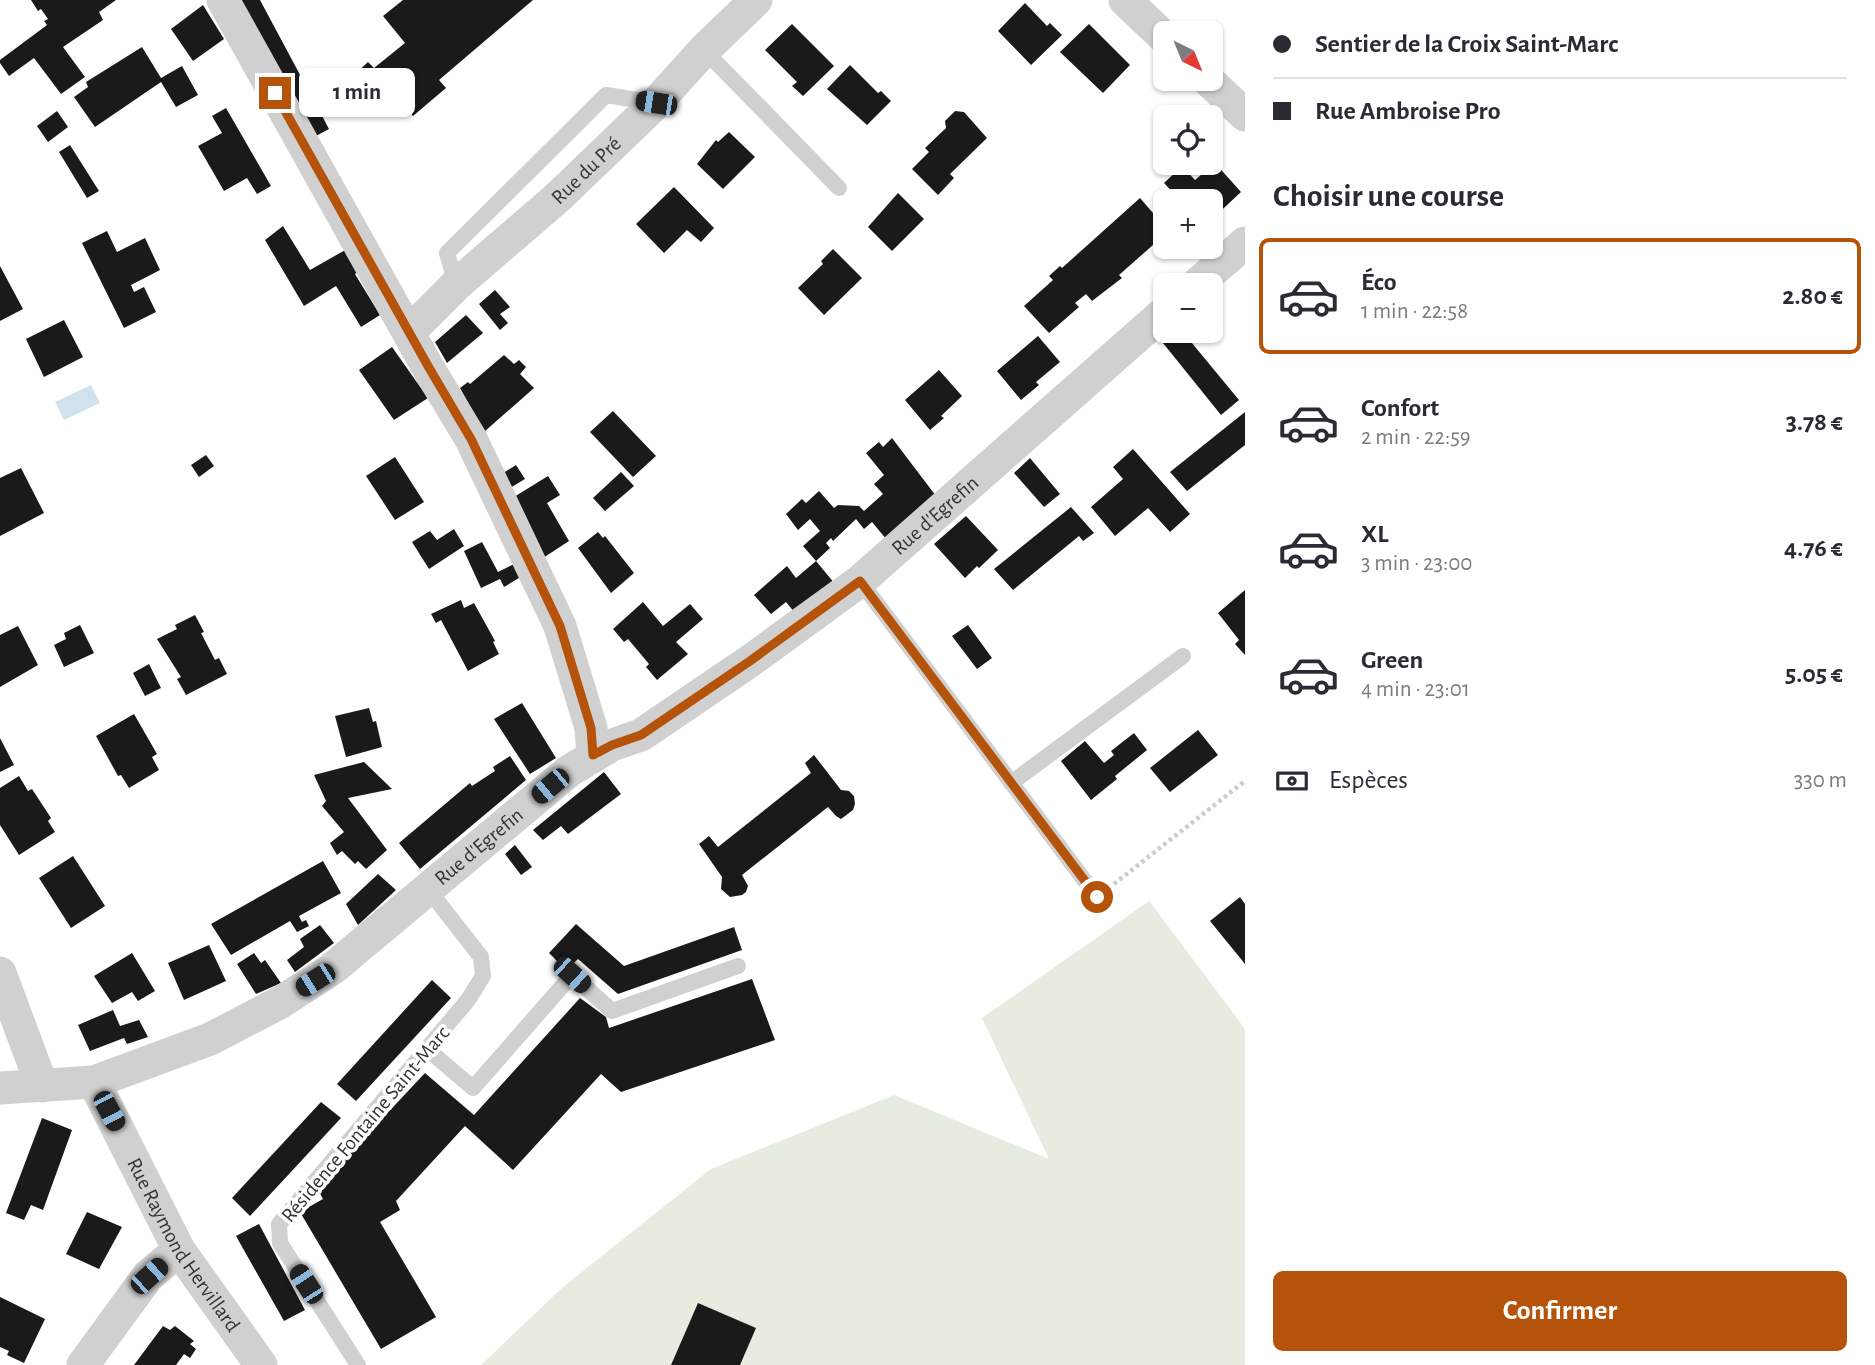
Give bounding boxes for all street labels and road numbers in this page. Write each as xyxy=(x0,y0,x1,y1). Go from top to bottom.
street label: Rue du Pré xyxy=(548,133,625,208)
street label: Rue d'Egrefin xyxy=(888,472,983,559)
street label: Rue d'Egrefin xyxy=(431,804,527,889)
street label: Résidence Fontaine Saint-Marc xyxy=(277,1022,453,1226)
street label: Rue Raymond Hervillard xyxy=(123,1155,244,1336)

